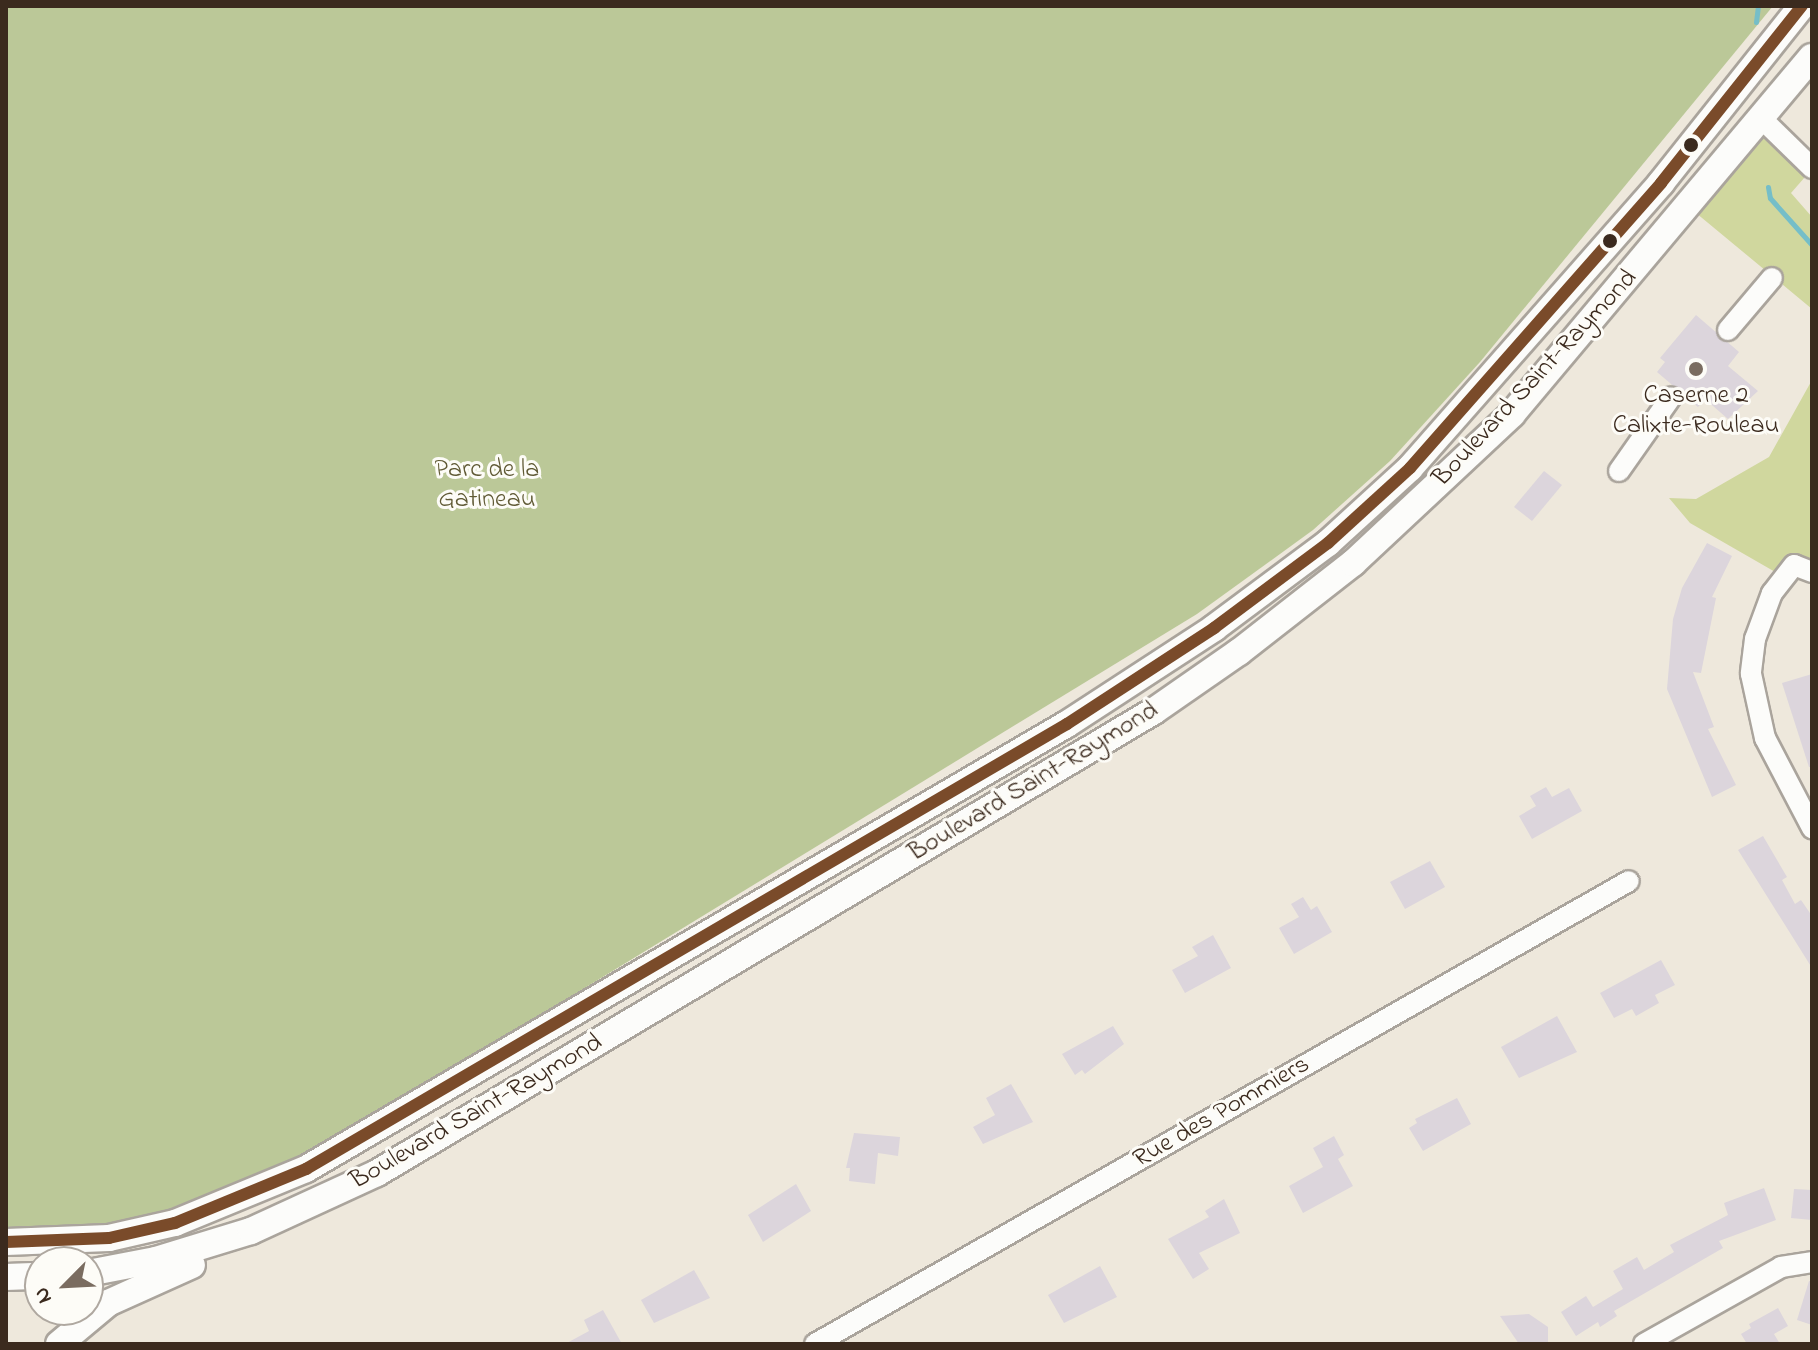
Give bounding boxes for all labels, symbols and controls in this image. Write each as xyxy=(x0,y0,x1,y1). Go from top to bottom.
unlabelled marker xyxy=(1683,137,1699,153)
unlabelled marker xyxy=(1602,233,1618,249)
street label: Boulevard Saint-Raymond xyxy=(1427,264,1645,494)
marker: Caserne 2 Calixte-Rouleau xyxy=(1687,360,1705,378)
place label: Caserne 2 Calixte-Rouleau xyxy=(1613,381,1779,442)
park label: Parc de la Gatineau xyxy=(435,455,539,516)
street label: Boulevard Saint-Raymond xyxy=(903,696,1165,870)
street label: Boulevard Saint-Raymond xyxy=(345,1028,609,1198)
street label: Rue des Pommiers xyxy=(1128,1050,1316,1176)
north arrow xyxy=(24,1246,104,1326)
text: N xyxy=(26,1282,62,1308)

